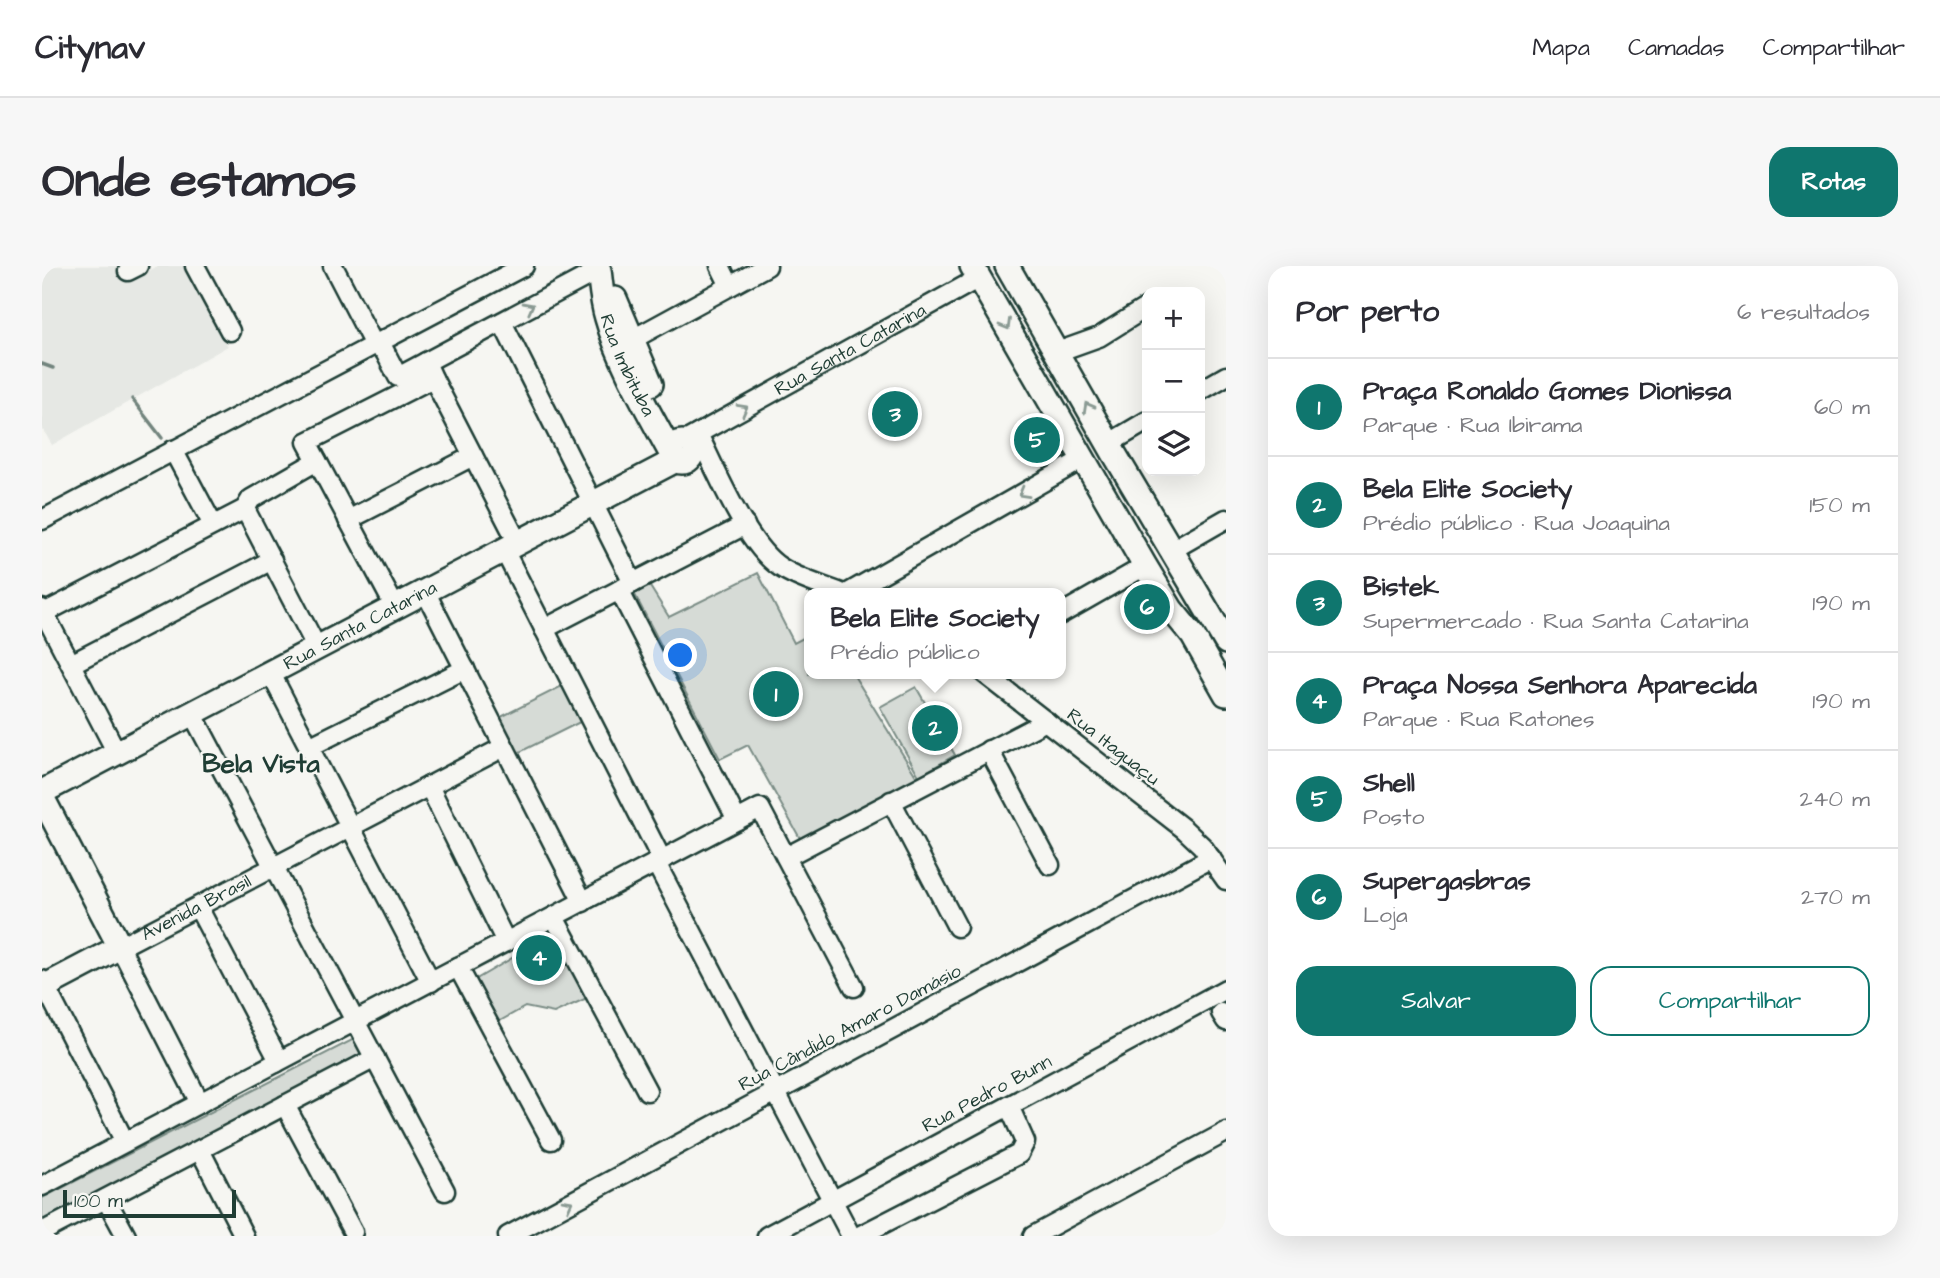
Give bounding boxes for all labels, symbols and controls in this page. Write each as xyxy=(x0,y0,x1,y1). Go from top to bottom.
text: Citynav xyxy=(35,25,145,71)
text: Mapa xyxy=(1532,31,1590,65)
text: Camadas xyxy=(1628,31,1725,65)
text: Compartilhar xyxy=(1763,31,1905,65)
button: Rotas xyxy=(1769,147,1898,217)
text: Onde estamos xyxy=(42,148,357,216)
map controls xyxy=(1142,287,1205,476)
button: + xyxy=(1142,287,1205,350)
text: Por perto xyxy=(1296,291,1439,333)
street label: Rua Santa Catarina xyxy=(769,296,931,402)
text: 6 resultados xyxy=(1737,296,1870,328)
one-way arrow xyxy=(522,302,534,315)
street label: Rua Imbituba xyxy=(593,311,662,421)
one-way arrow xyxy=(998,318,1011,331)
button: − xyxy=(1142,350,1205,413)
text: Praça Ronaldo Gomes Dionissa xyxy=(1363,373,1731,409)
pin: 3 xyxy=(872,388,918,440)
text: 1 xyxy=(1318,391,1320,423)
text: 60 m xyxy=(1814,391,1870,423)
one-way arrow xyxy=(1083,402,1096,414)
one-way arrow xyxy=(735,404,748,417)
text: Parque · Rua Ibirama xyxy=(1363,409,1583,441)
button: layers xyxy=(1142,413,1205,476)
pin: 5 xyxy=(1014,414,1060,466)
text: Bela Elite Society xyxy=(1363,471,1572,507)
one-way arrow xyxy=(1018,485,1031,498)
text: 2 xyxy=(1312,489,1326,521)
text: 150 m xyxy=(1809,489,1870,521)
text: Prédio público · Rua Joaquina xyxy=(1363,507,1670,539)
text: Bistek xyxy=(1363,569,1439,605)
street label: Rua Santa Catarina xyxy=(279,574,442,677)
pin: 6 xyxy=(1124,581,1170,633)
text: 3 xyxy=(1313,587,1325,619)
text: 190 m xyxy=(1812,587,1870,619)
popup xyxy=(804,588,1066,679)
text: Bela Elite Society xyxy=(830,600,1040,636)
text: Supermercado · Rua Santa Catarina xyxy=(1363,605,1749,637)
text: Prédio público xyxy=(830,636,980,668)
your location xyxy=(663,638,697,672)
text: Praça Nossa Senhora Aparecida xyxy=(1363,667,1757,703)
pin: 1 xyxy=(753,668,799,720)
text: 4 xyxy=(1311,685,1327,717)
text: 190 m xyxy=(1812,685,1870,717)
pin: 2 xyxy=(912,702,958,754)
street label: Rua Itaguaçu xyxy=(1060,702,1166,793)
text: Parque · Rua Ratones xyxy=(1363,703,1594,735)
district label: Bela Vista xyxy=(202,746,320,782)
text: Shell xyxy=(1363,765,1415,801)
text: 5 xyxy=(1311,783,1327,815)
text: 240 m xyxy=(1800,783,1870,815)
text: Posto xyxy=(1363,801,1424,833)
text: Supergasbras xyxy=(1363,863,1531,899)
street label: Avenida Brasil xyxy=(136,868,256,947)
text: 6 xyxy=(1312,881,1326,913)
text: 270 m xyxy=(1801,881,1870,913)
text: Loja xyxy=(1363,899,1408,931)
pin: 4 xyxy=(516,932,562,984)
street label: Rua Cândido Amaro Damásio xyxy=(734,958,966,1098)
button: Salvar xyxy=(1296,966,1576,1036)
button: Compartilhar xyxy=(1590,966,1870,1036)
street label: Rua Pedro Bunn xyxy=(917,1048,1057,1140)
scale bar xyxy=(63,1187,236,1219)
text: 100 m xyxy=(74,1188,123,1215)
one-way arrow xyxy=(561,1198,573,1212)

